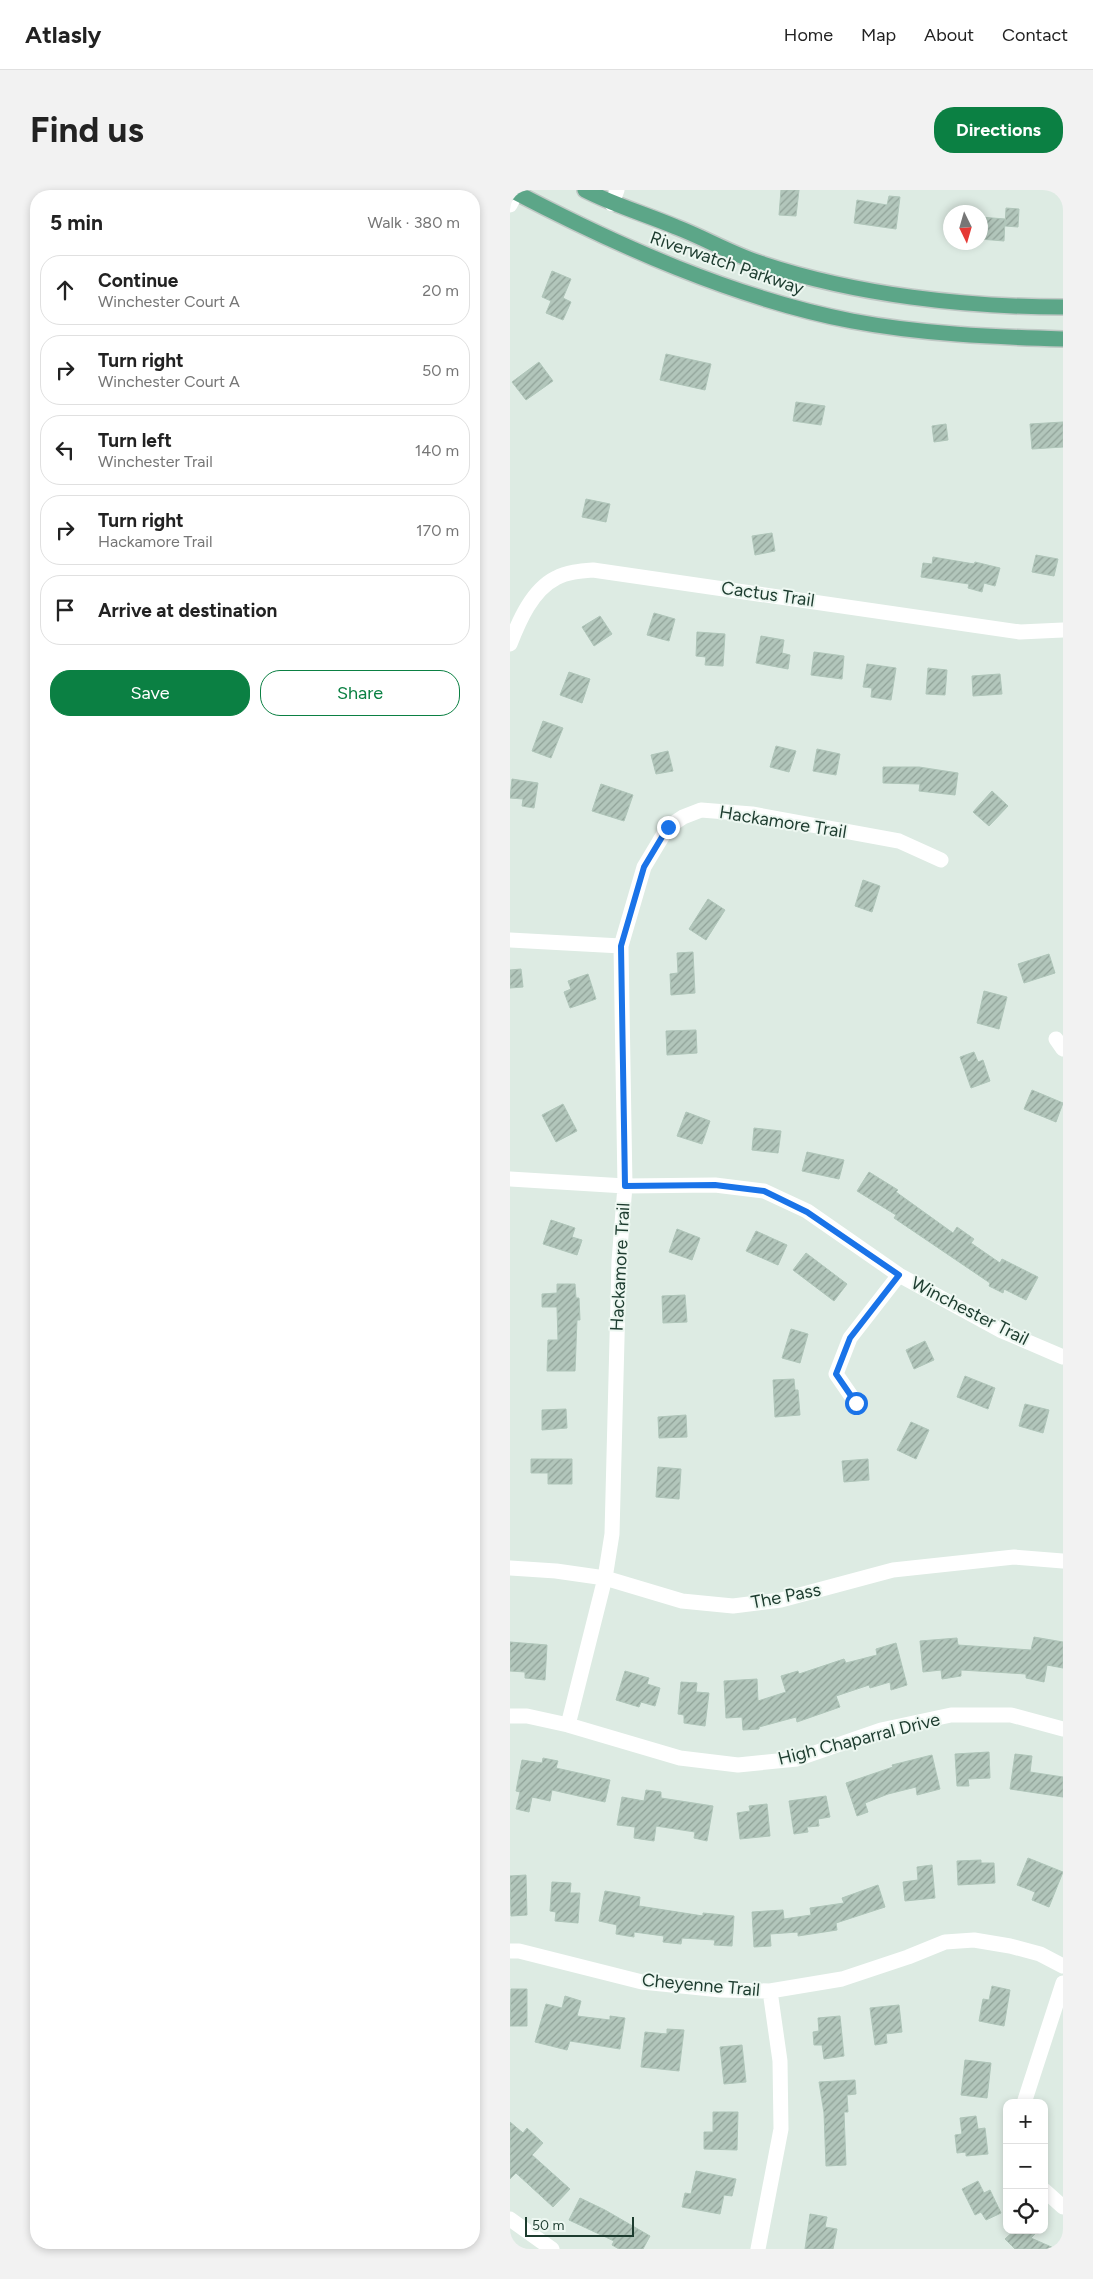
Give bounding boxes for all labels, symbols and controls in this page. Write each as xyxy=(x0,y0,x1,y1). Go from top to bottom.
text: Atlasly xyxy=(25,20,101,49)
text: Home xyxy=(784,24,833,46)
text: Map xyxy=(861,24,896,46)
text: About xyxy=(924,24,974,46)
text: Contact xyxy=(1002,24,1068,46)
button: Directions xyxy=(934,107,1063,153)
text: Find us xyxy=(30,109,144,151)
north arrow xyxy=(943,205,988,250)
text: 5 min xyxy=(50,210,103,235)
text: Walk · 380 m xyxy=(368,213,460,232)
street label: Riverwatch Parkway xyxy=(647,226,807,300)
text: Continue xyxy=(98,269,178,292)
icon: ahead xyxy=(51,276,79,304)
text: 20 m xyxy=(422,281,459,300)
text: Winchester Court A xyxy=(98,292,240,311)
text: Turn right xyxy=(98,349,184,372)
icon: right xyxy=(51,356,79,384)
text: 50 m xyxy=(422,361,459,380)
text: Winchester Court A xyxy=(98,372,240,391)
text: Turn left xyxy=(98,429,172,452)
icon: left xyxy=(51,436,79,464)
text: 140 m xyxy=(415,441,459,460)
text: Winchester Trail xyxy=(98,452,213,471)
text: Turn right xyxy=(98,509,184,532)
icon: right xyxy=(51,516,79,544)
text: 170 m xyxy=(416,521,459,540)
text: Hackamore Trail xyxy=(98,532,212,551)
street label: Cactus Trail xyxy=(720,577,816,611)
icon: arrive xyxy=(51,596,79,624)
text: Arrive at destination xyxy=(98,599,277,622)
button: Save xyxy=(50,670,250,716)
button: Share xyxy=(260,670,460,716)
street label: Hackamore Trail xyxy=(718,801,848,843)
route end xyxy=(657,816,680,839)
street label: Hackamore Trail xyxy=(606,1202,634,1332)
street label: Winchester Trail xyxy=(907,1272,1033,1350)
route start xyxy=(845,1392,868,1415)
street label: The Pass xyxy=(749,1578,823,1614)
street label: High Chaparral Drive xyxy=(776,1708,942,1770)
street label: Cheyenne Trail xyxy=(641,1969,761,2001)
map controls xyxy=(1003,2099,1048,2234)
button: + xyxy=(1003,2099,1048,2144)
button: − xyxy=(1003,2144,1048,2189)
button: locate xyxy=(1003,2189,1048,2234)
scale bar xyxy=(525,2214,634,2237)
text: 50 m xyxy=(532,2217,564,2234)

